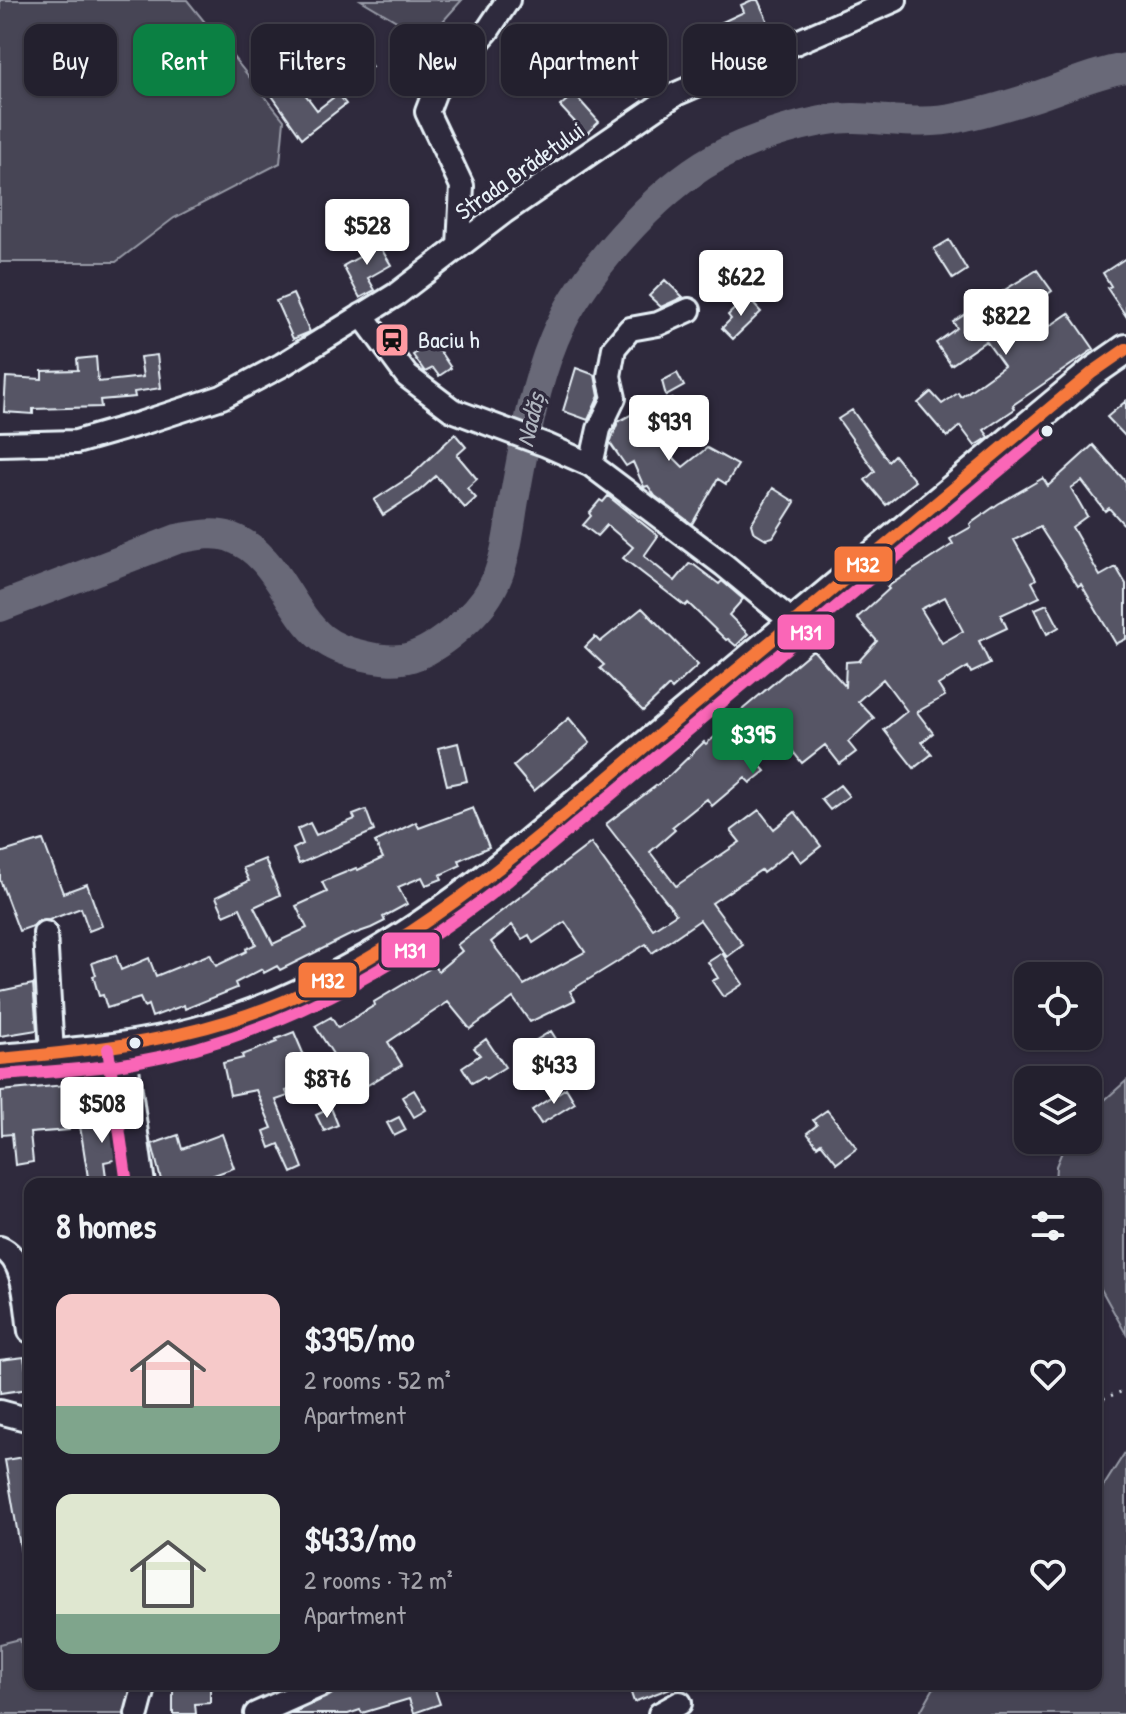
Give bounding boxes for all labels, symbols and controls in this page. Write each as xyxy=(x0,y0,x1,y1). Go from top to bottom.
chip: Buy xyxy=(24,24,117,96)
chip: Rent xyxy=(133,24,235,96)
chip: Filters xyxy=(251,24,374,96)
chip: New xyxy=(390,24,485,96)
chip: Apartment xyxy=(501,24,667,96)
chip: House xyxy=(683,24,796,96)
street label: Strada Brădetului xyxy=(448,114,591,227)
pin: $528 xyxy=(320,199,414,267)
text: $528 xyxy=(343,207,391,242)
pin: $622 xyxy=(694,250,788,318)
text: $622 xyxy=(717,258,765,293)
pin: $822 xyxy=(959,289,1053,357)
text: $822 xyxy=(982,297,1030,332)
station icon: Baciu h xyxy=(373,321,411,359)
place label: Baciu h xyxy=(418,323,479,355)
water label: Nadăș xyxy=(506,388,553,450)
pin: $939 xyxy=(622,395,716,463)
text: $939 xyxy=(647,403,691,438)
unlabelled marker xyxy=(1039,423,1055,439)
line badge: M32 xyxy=(833,545,894,583)
text: M32 xyxy=(846,549,880,579)
line badge: M31 xyxy=(776,613,836,651)
text: M31 xyxy=(791,617,821,647)
pin: $395 xyxy=(706,708,800,776)
text: $395 xyxy=(730,716,776,751)
line badge: M31 xyxy=(380,931,441,969)
text: M31 xyxy=(395,935,425,965)
line badge: M32 xyxy=(297,961,358,999)
map controls xyxy=(1014,962,1102,1154)
button: locate xyxy=(1014,962,1102,1050)
text: M32 xyxy=(311,965,345,995)
unlabelled marker xyxy=(127,1035,143,1051)
pin: $433 xyxy=(507,1038,601,1106)
text: $433 xyxy=(531,1046,577,1081)
pin: $876 xyxy=(280,1052,374,1120)
text: $876 xyxy=(303,1060,351,1095)
button: layers xyxy=(1014,1066,1102,1154)
pin: $508 xyxy=(55,1077,149,1145)
text: $508 xyxy=(78,1085,126,1120)
text: 8 homes xyxy=(56,1203,156,1249)
icon: filters xyxy=(1026,1204,1070,1248)
text: $395/mo xyxy=(304,1316,415,1362)
icon: home xyxy=(120,1326,216,1422)
icon: heart xyxy=(1026,1352,1070,1396)
text: 2 rooms · 52 m² xyxy=(304,1362,451,1397)
text: Apartment xyxy=(304,1397,406,1432)
text: $433/mo xyxy=(304,1516,416,1562)
icon: home xyxy=(120,1526,216,1622)
icon: heart xyxy=(1026,1552,1070,1596)
text: 2 rooms · 72 m² xyxy=(304,1562,453,1597)
text: Apartment xyxy=(304,1597,406,1632)

